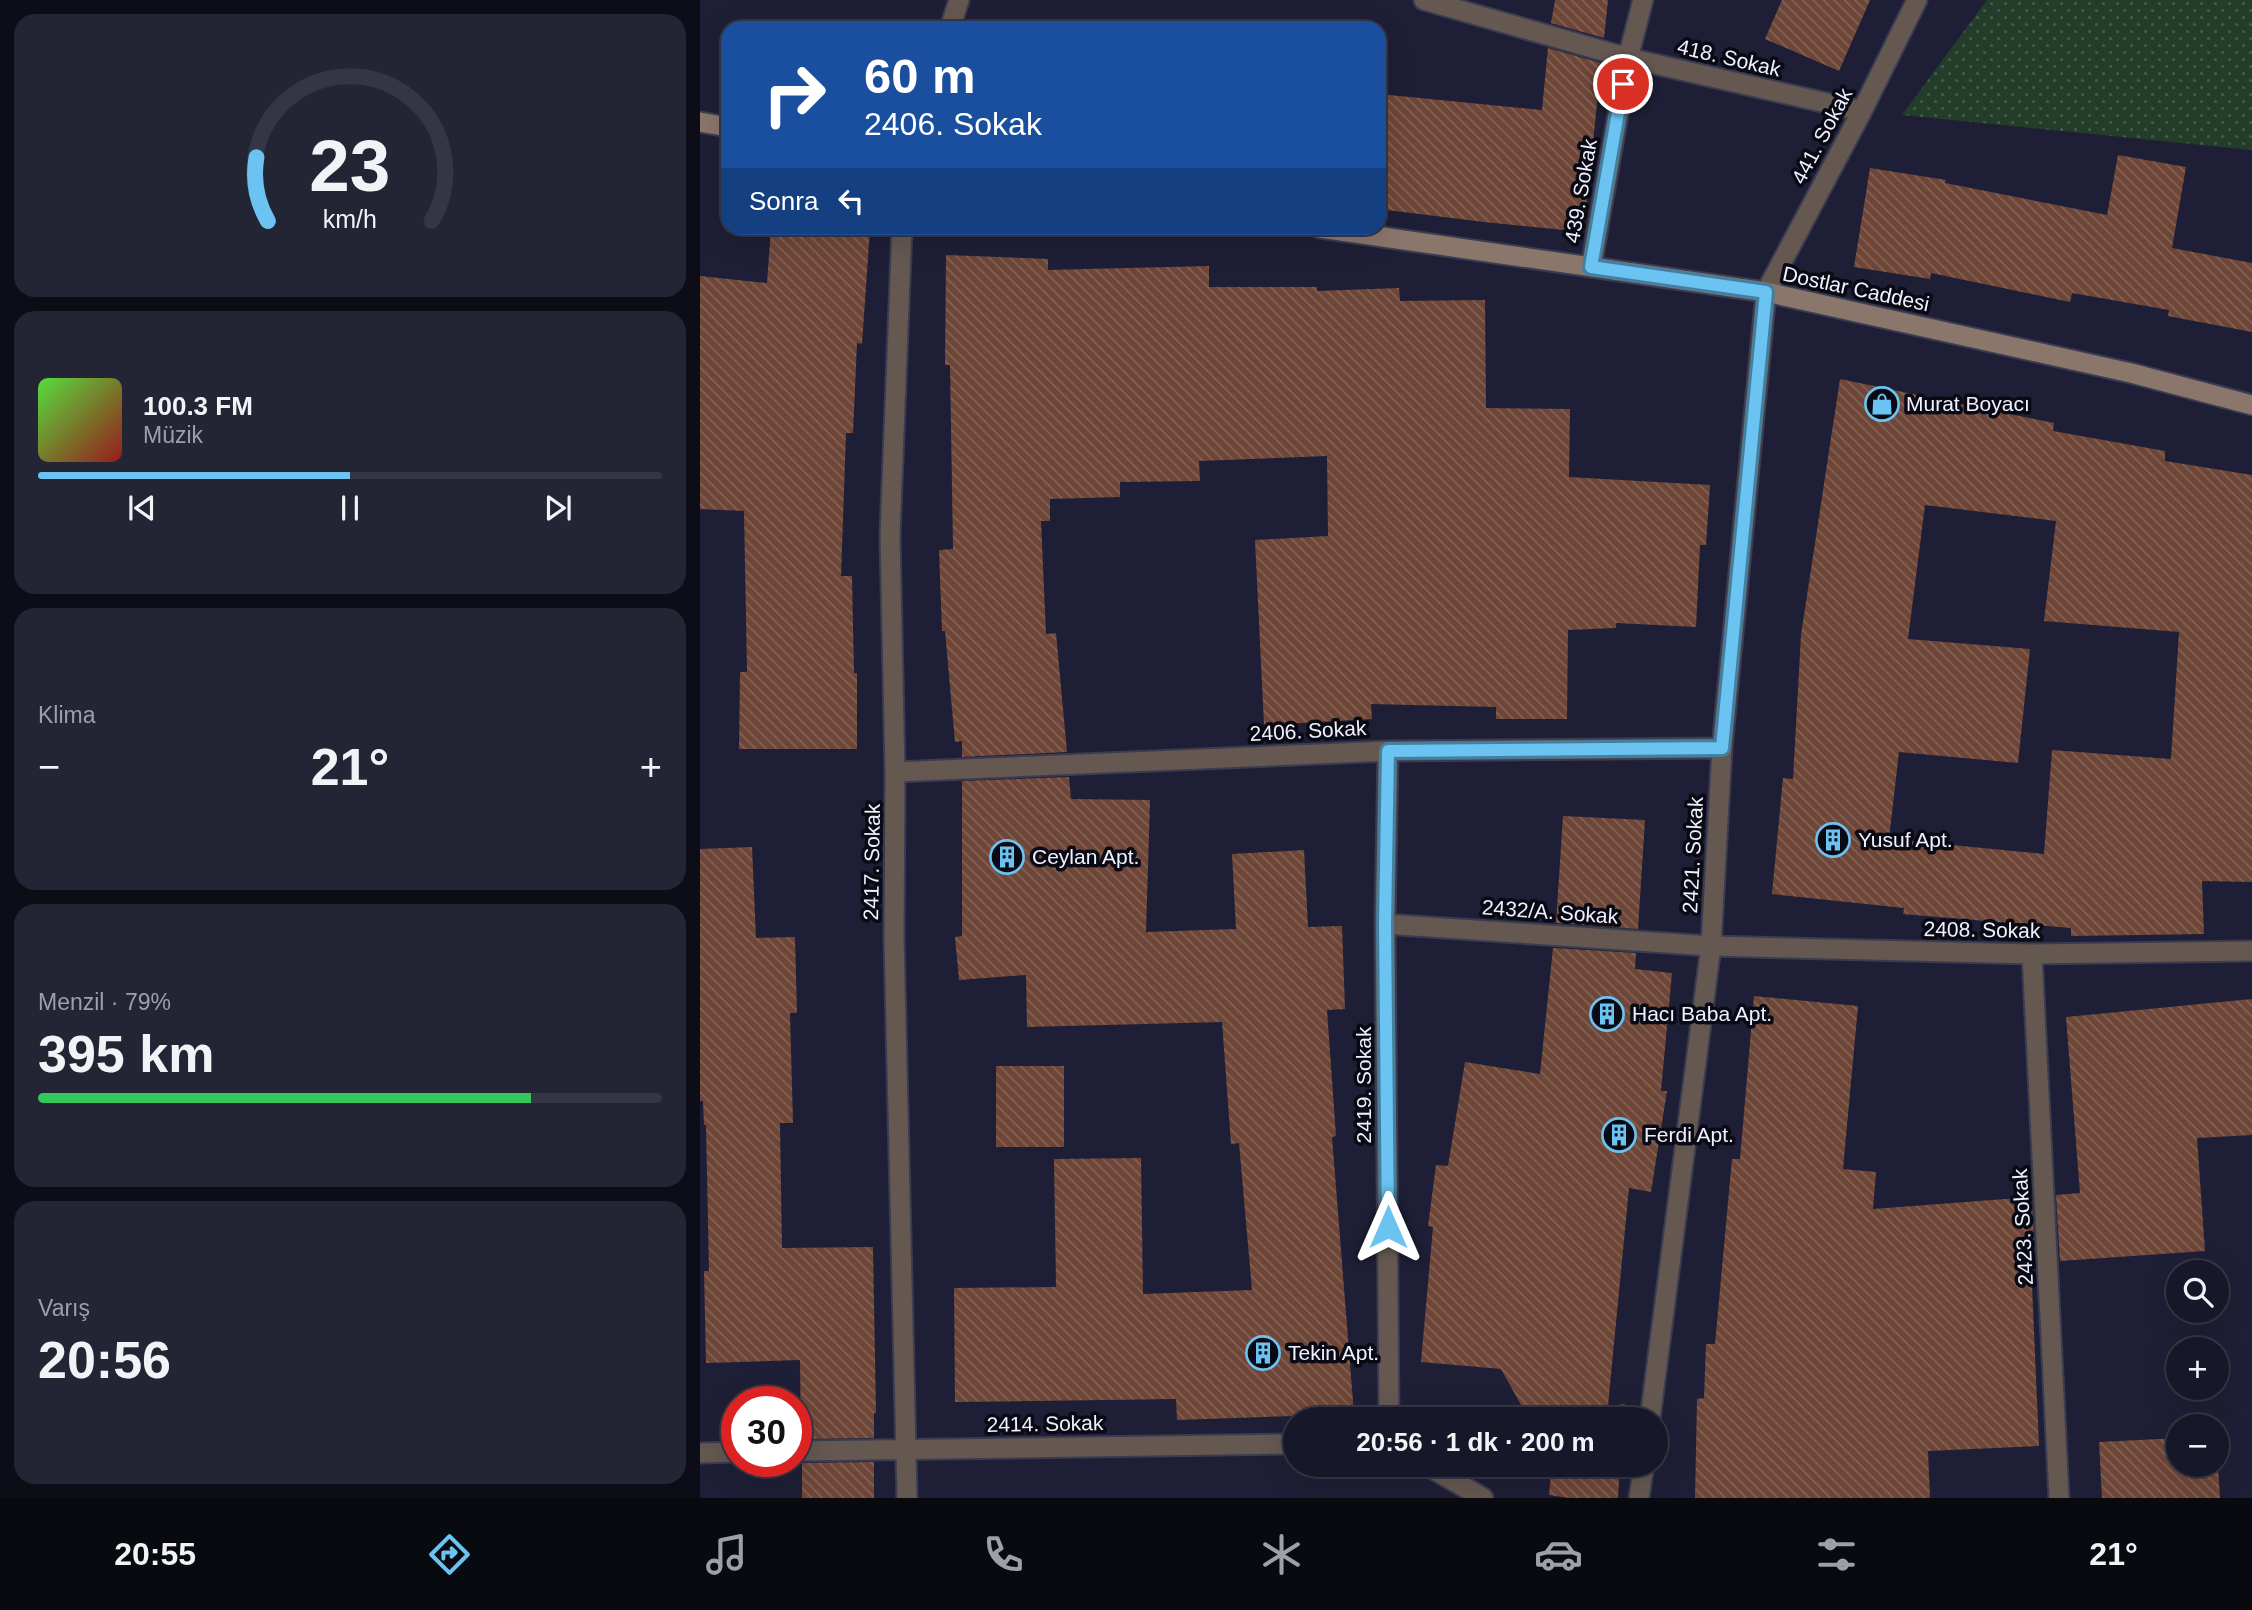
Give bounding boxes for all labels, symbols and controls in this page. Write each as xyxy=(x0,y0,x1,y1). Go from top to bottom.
street label: 418. Sokak xyxy=(1675,34,1783,81)
icon: right xyxy=(749,49,840,140)
text: 60 m xyxy=(864,49,976,103)
pin xyxy=(1593,54,1653,114)
icon: arrive xyxy=(1604,65,1642,103)
street label: 441. Sokak xyxy=(1787,84,1857,188)
text: 2406. Sokak xyxy=(864,106,1042,142)
text: 23 xyxy=(310,126,390,207)
street label: 439. Sokak xyxy=(1560,137,1601,245)
icon: left xyxy=(832,182,870,220)
text: Sonra xyxy=(749,186,818,216)
text: km/h xyxy=(323,205,377,233)
street label: Dostlar Caddesi xyxy=(1781,262,1932,315)
shop icon: Murat Boyacı xyxy=(1863,385,1901,423)
text: 100.3 FM xyxy=(143,391,253,421)
place label: Murat Boyacı xyxy=(1906,392,2030,415)
text: Müzik xyxy=(143,422,203,448)
icon: previous xyxy=(123,489,161,527)
icon: pause xyxy=(331,489,369,527)
icon: next xyxy=(539,489,577,527)
text: Klima xyxy=(38,702,96,728)
street label: 2406. Sokak xyxy=(1249,716,1367,745)
text: 21° xyxy=(311,738,389,796)
text: − xyxy=(38,746,60,788)
text: + xyxy=(640,746,662,788)
street label: 2421. Sokak xyxy=(1678,796,1707,914)
street label: 2417. Sokak xyxy=(859,803,884,921)
building icon: Yusuf Apt. xyxy=(1814,821,1852,859)
place label: Yusuf Apt. xyxy=(1858,828,1953,851)
building icon: Ceylan Apt. xyxy=(988,838,1026,876)
place label: Ceylan Apt. xyxy=(1032,845,1139,868)
street label: 2432/A. Sokak xyxy=(1481,895,1619,928)
street label: 2408. Sokak xyxy=(1923,917,2041,942)
text: Menzil · 79% xyxy=(38,989,171,1015)
building icon: Hacı Baba Apt. xyxy=(1588,995,1626,1033)
place label: Hacı Baba Apt. xyxy=(1632,1002,1772,1025)
text: 395 km xyxy=(38,1025,214,1083)
street label: 2419. Sokak xyxy=(1352,1026,1375,1143)
building icon: Ferdi Apt. xyxy=(1600,1116,1638,1154)
place label: Ferdi Apt. xyxy=(1644,1123,1734,1146)
street label: 2423. Sokak xyxy=(2008,1168,2037,1286)
position arrow xyxy=(1351,1190,1425,1264)
map controls xyxy=(2166,1260,2229,1477)
button: search xyxy=(2166,1260,2229,1323)
text: Varış xyxy=(38,1295,90,1321)
text: 20:56 xyxy=(38,1331,171,1389)
building icon: Tekin Apt. xyxy=(1244,1334,1282,1372)
button: + xyxy=(2166,1337,2229,1400)
place label: Tekin Apt. xyxy=(1288,1341,1379,1364)
speed limit sign: 30 xyxy=(721,1386,812,1477)
street label: 2414. Sokak xyxy=(986,1411,1104,1436)
button: − xyxy=(2166,1414,2229,1477)
text: 20:56 · 1 dk · 200 m xyxy=(1356,1427,1595,1457)
icon: directions xyxy=(425,1530,474,1579)
icon: music xyxy=(702,1530,751,1579)
icon: phone xyxy=(979,1530,1028,1579)
icon: climate xyxy=(1257,1530,1306,1579)
icon: car xyxy=(1534,1530,1583,1579)
icon: filters xyxy=(1812,1530,1861,1579)
text: 20:55 xyxy=(114,1536,196,1572)
text: 21° xyxy=(2089,1536,2138,1572)

